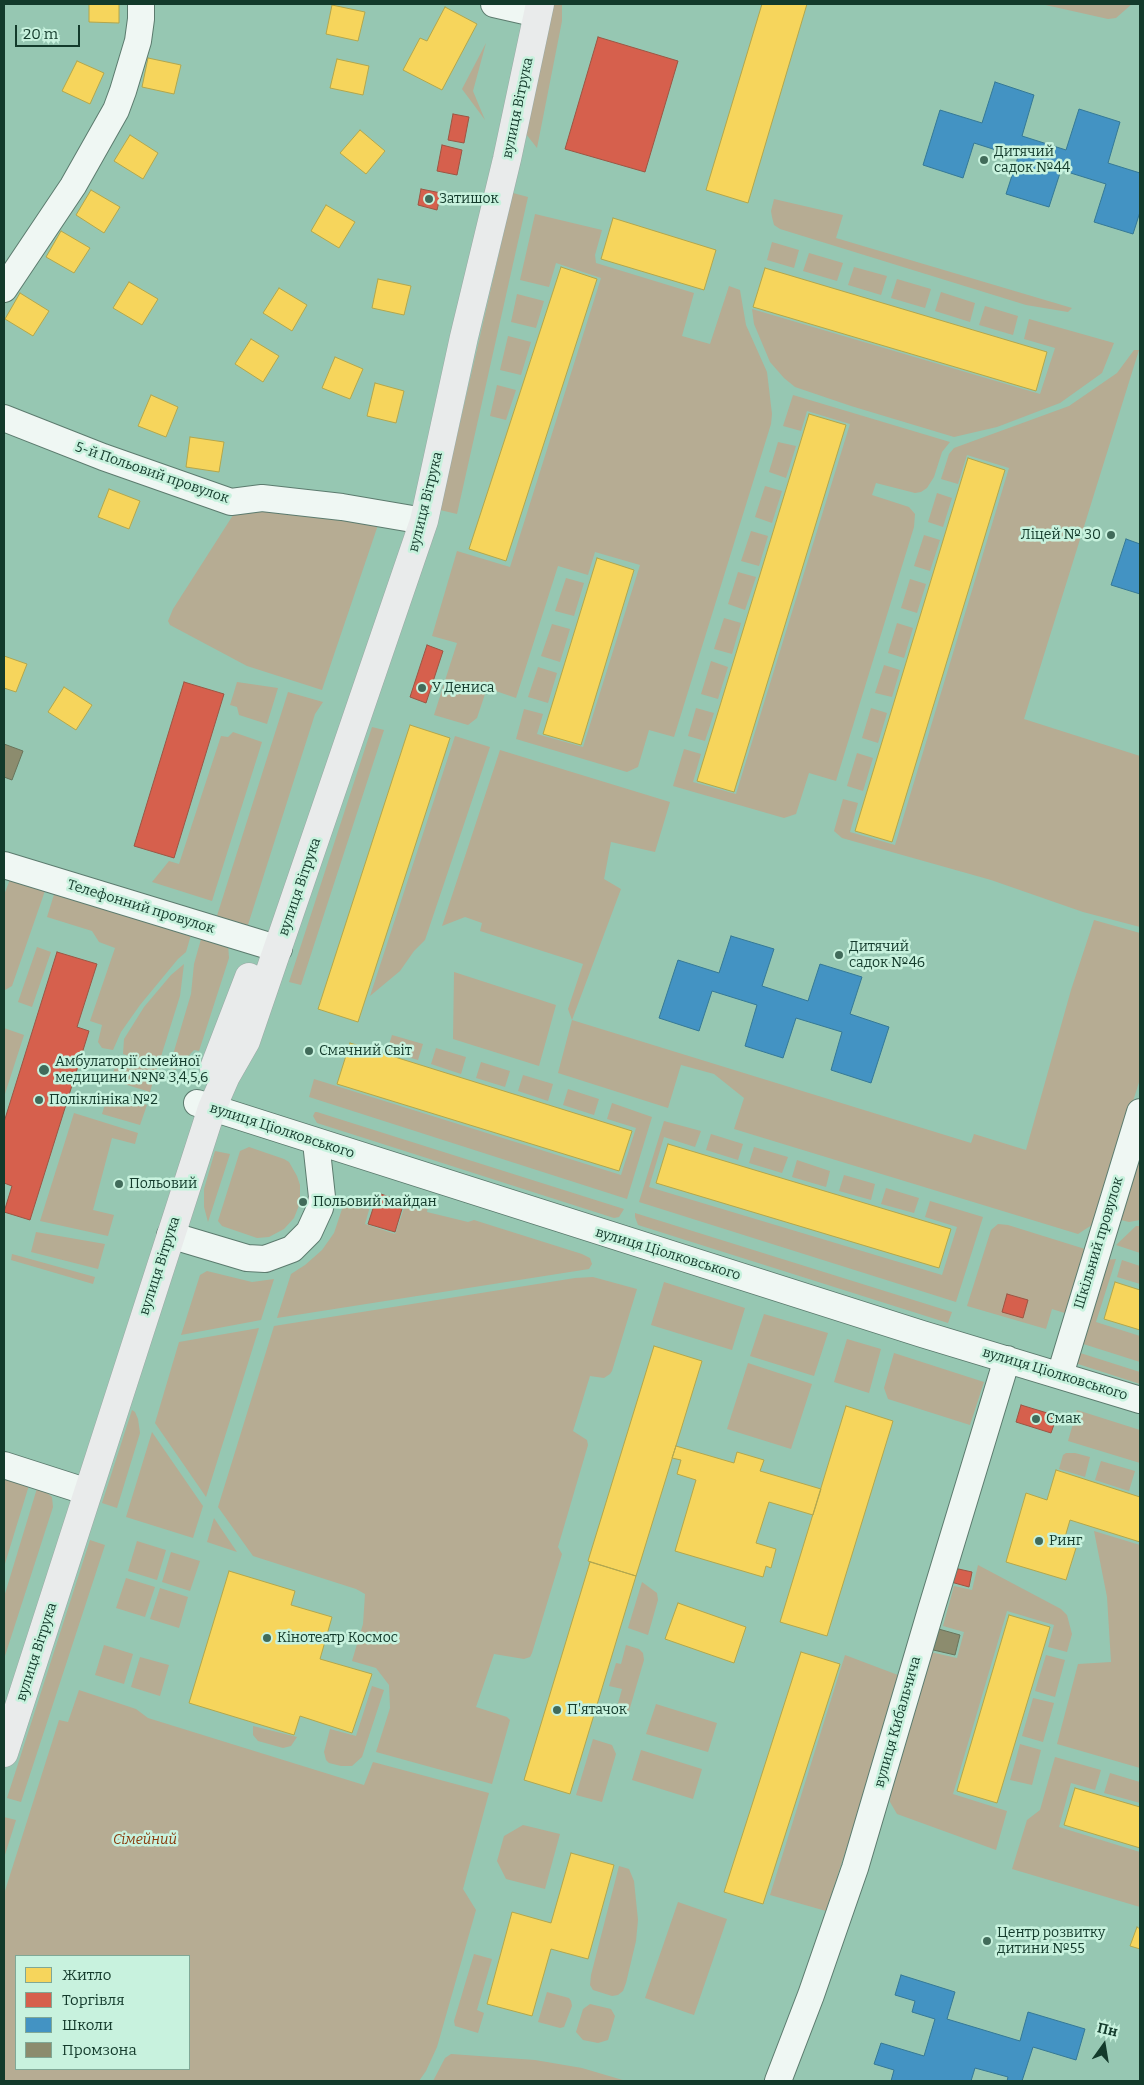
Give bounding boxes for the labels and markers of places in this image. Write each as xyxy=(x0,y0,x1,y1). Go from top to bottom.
place label: Дитячий садок №44 xyxy=(994,144,1070,176)
marker: Дитячий садок №44 xyxy=(978,154,990,166)
place label: Затишок xyxy=(439,191,499,207)
marker: Затишок xyxy=(423,193,435,205)
place label: Ліцей № 30 xyxy=(1021,527,1101,543)
marker: Ліцей № 30 xyxy=(1105,529,1117,541)
place label: У Дениса xyxy=(432,680,494,696)
marker: У Дениса xyxy=(416,682,428,694)
place label: Дитячий садок №46 xyxy=(849,939,925,972)
marker: Дитячий садок №46 xyxy=(833,949,845,961)
place label: Смачний Світ xyxy=(319,1043,412,1059)
marker: Смачний Світ xyxy=(303,1045,315,1057)
place label: Амбулаторії сімейної медицини №№ 3,4,5,6 xyxy=(55,1054,208,1086)
marker: Амбулаторії сімейної медицини №№ 3,4,5,6 xyxy=(37,1063,51,1077)
place label: Поліклініка №2 xyxy=(49,1092,158,1108)
marker: Поліклініка №2 xyxy=(33,1094,45,1106)
place label: Польовий xyxy=(129,1176,197,1192)
marker: Польовий xyxy=(113,1178,125,1190)
place label: Польовий майдан xyxy=(313,1194,437,1210)
marker: Польовий майдан xyxy=(297,1196,309,1208)
place label: Смак xyxy=(1046,1411,1081,1427)
marker: Смак xyxy=(1030,1413,1042,1425)
place label: Ринг xyxy=(1049,1533,1082,1549)
marker: Ринг xyxy=(1033,1535,1045,1547)
place label: Кінотеатр Космос xyxy=(277,1630,398,1646)
marker: Кінотеатр Космос xyxy=(261,1632,273,1644)
place label: П'ятачок xyxy=(567,1702,627,1718)
marker: П'ятачок xyxy=(551,1704,563,1716)
place label: Центр розвитку дитини №55 xyxy=(997,1925,1105,1958)
marker: Центр розвитку дитини №55 xyxy=(981,1935,993,1947)

